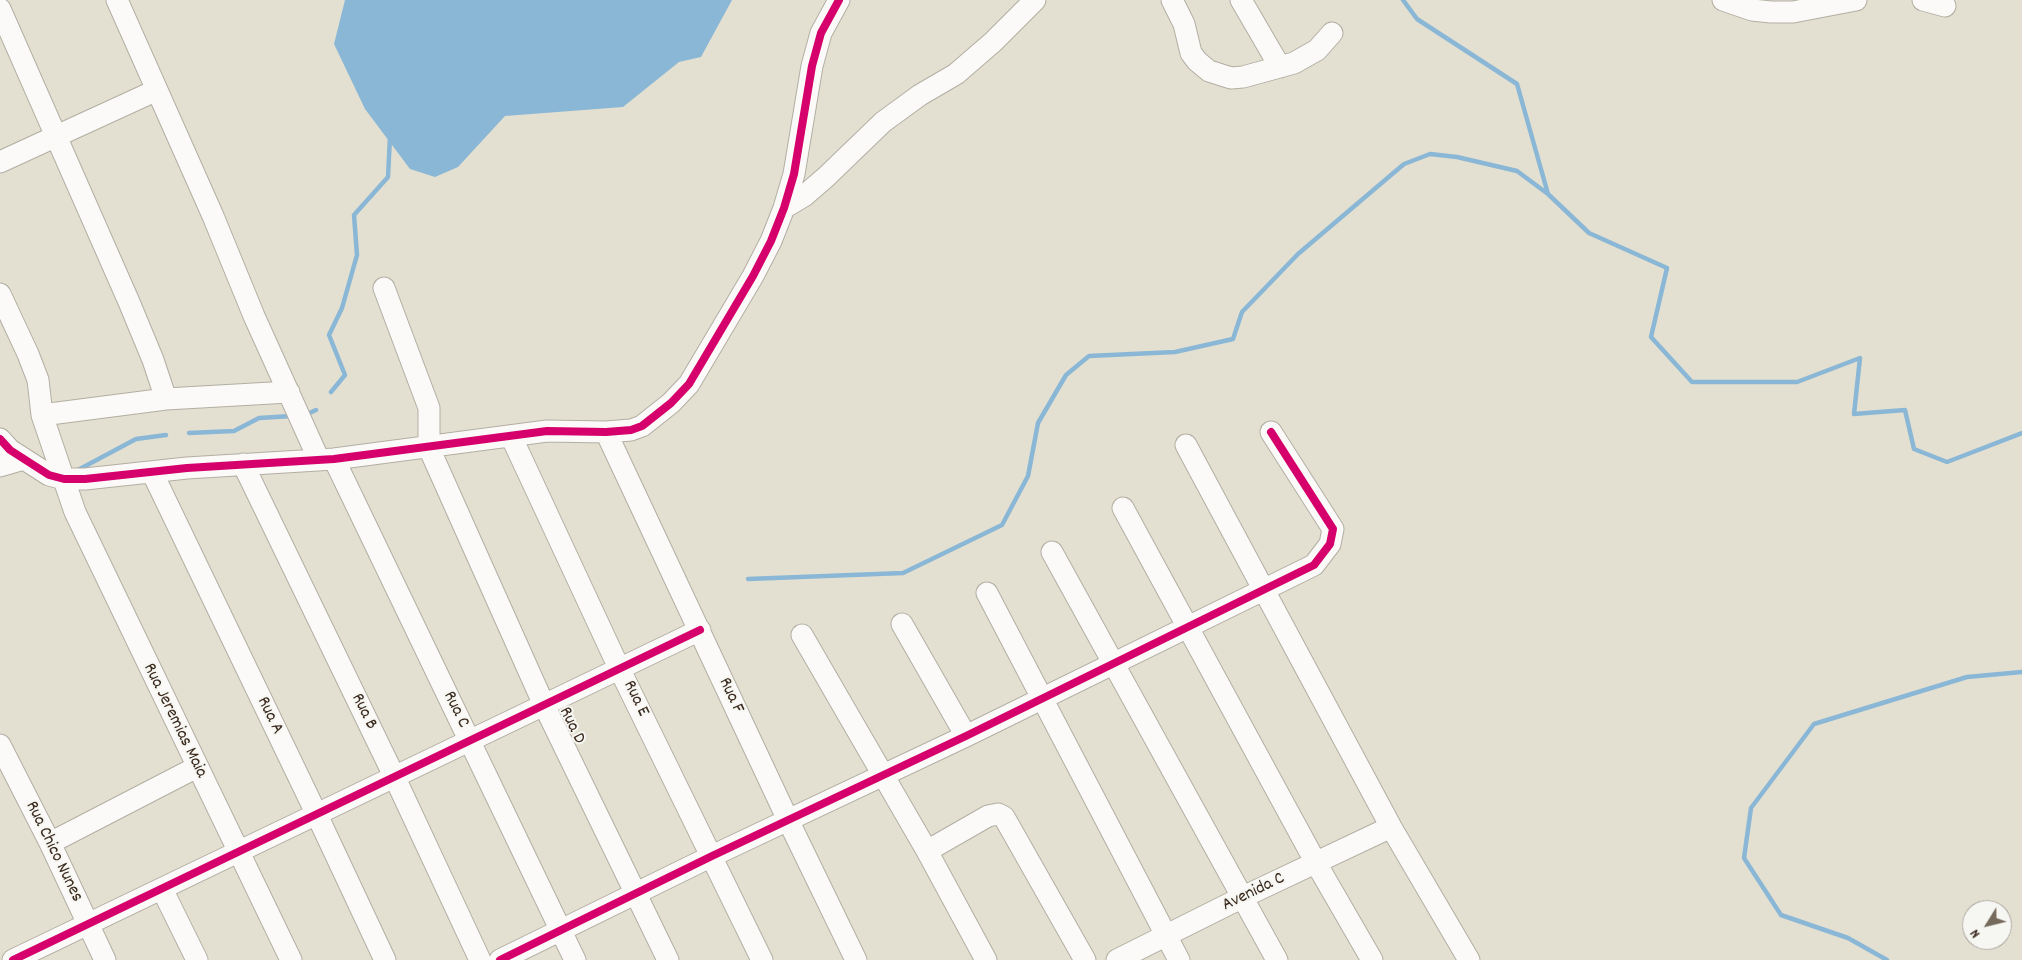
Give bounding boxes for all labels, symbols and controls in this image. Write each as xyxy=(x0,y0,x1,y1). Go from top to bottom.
street label: Rua Jeremias Maia xyxy=(137,660,211,782)
street label: Rua F xyxy=(712,675,748,717)
street label: Rua E xyxy=(617,678,653,720)
street label: Rua C xyxy=(437,688,473,732)
street label: Rua B xyxy=(345,690,381,734)
street label: Rua A xyxy=(251,694,287,738)
street label: Rua D xyxy=(553,704,589,748)
street label: Rua Chico Nunes xyxy=(19,798,87,906)
street label: Avenida C xyxy=(1219,869,1289,917)
north arrow xyxy=(1962,900,2012,950)
text: N xyxy=(1966,925,1986,942)

